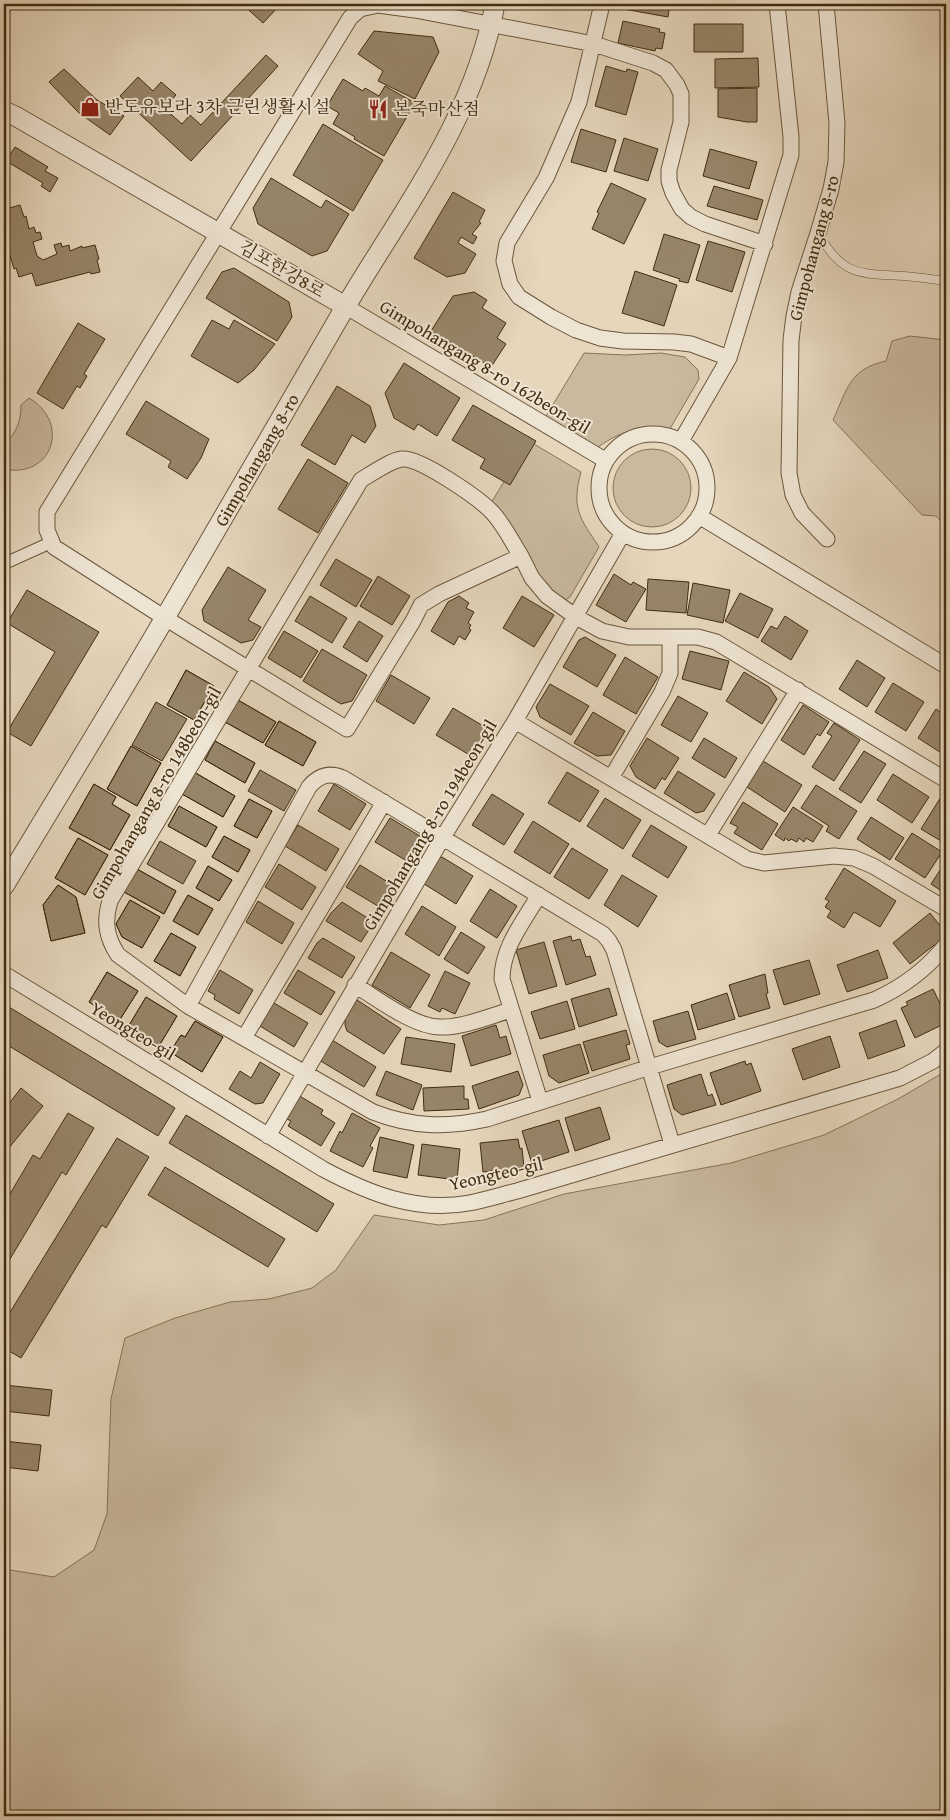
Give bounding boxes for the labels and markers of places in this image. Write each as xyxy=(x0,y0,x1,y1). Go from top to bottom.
place label: 반도유보라 3차 근린생활시설 xyxy=(105,93,330,120)
place label: 본죽마산점 xyxy=(393,95,480,122)
shop icon: 반도유보라 3차 근린생활시설 xyxy=(79,96,101,118)
restaurant icon: 본죽마산점 xyxy=(367,98,389,120)

